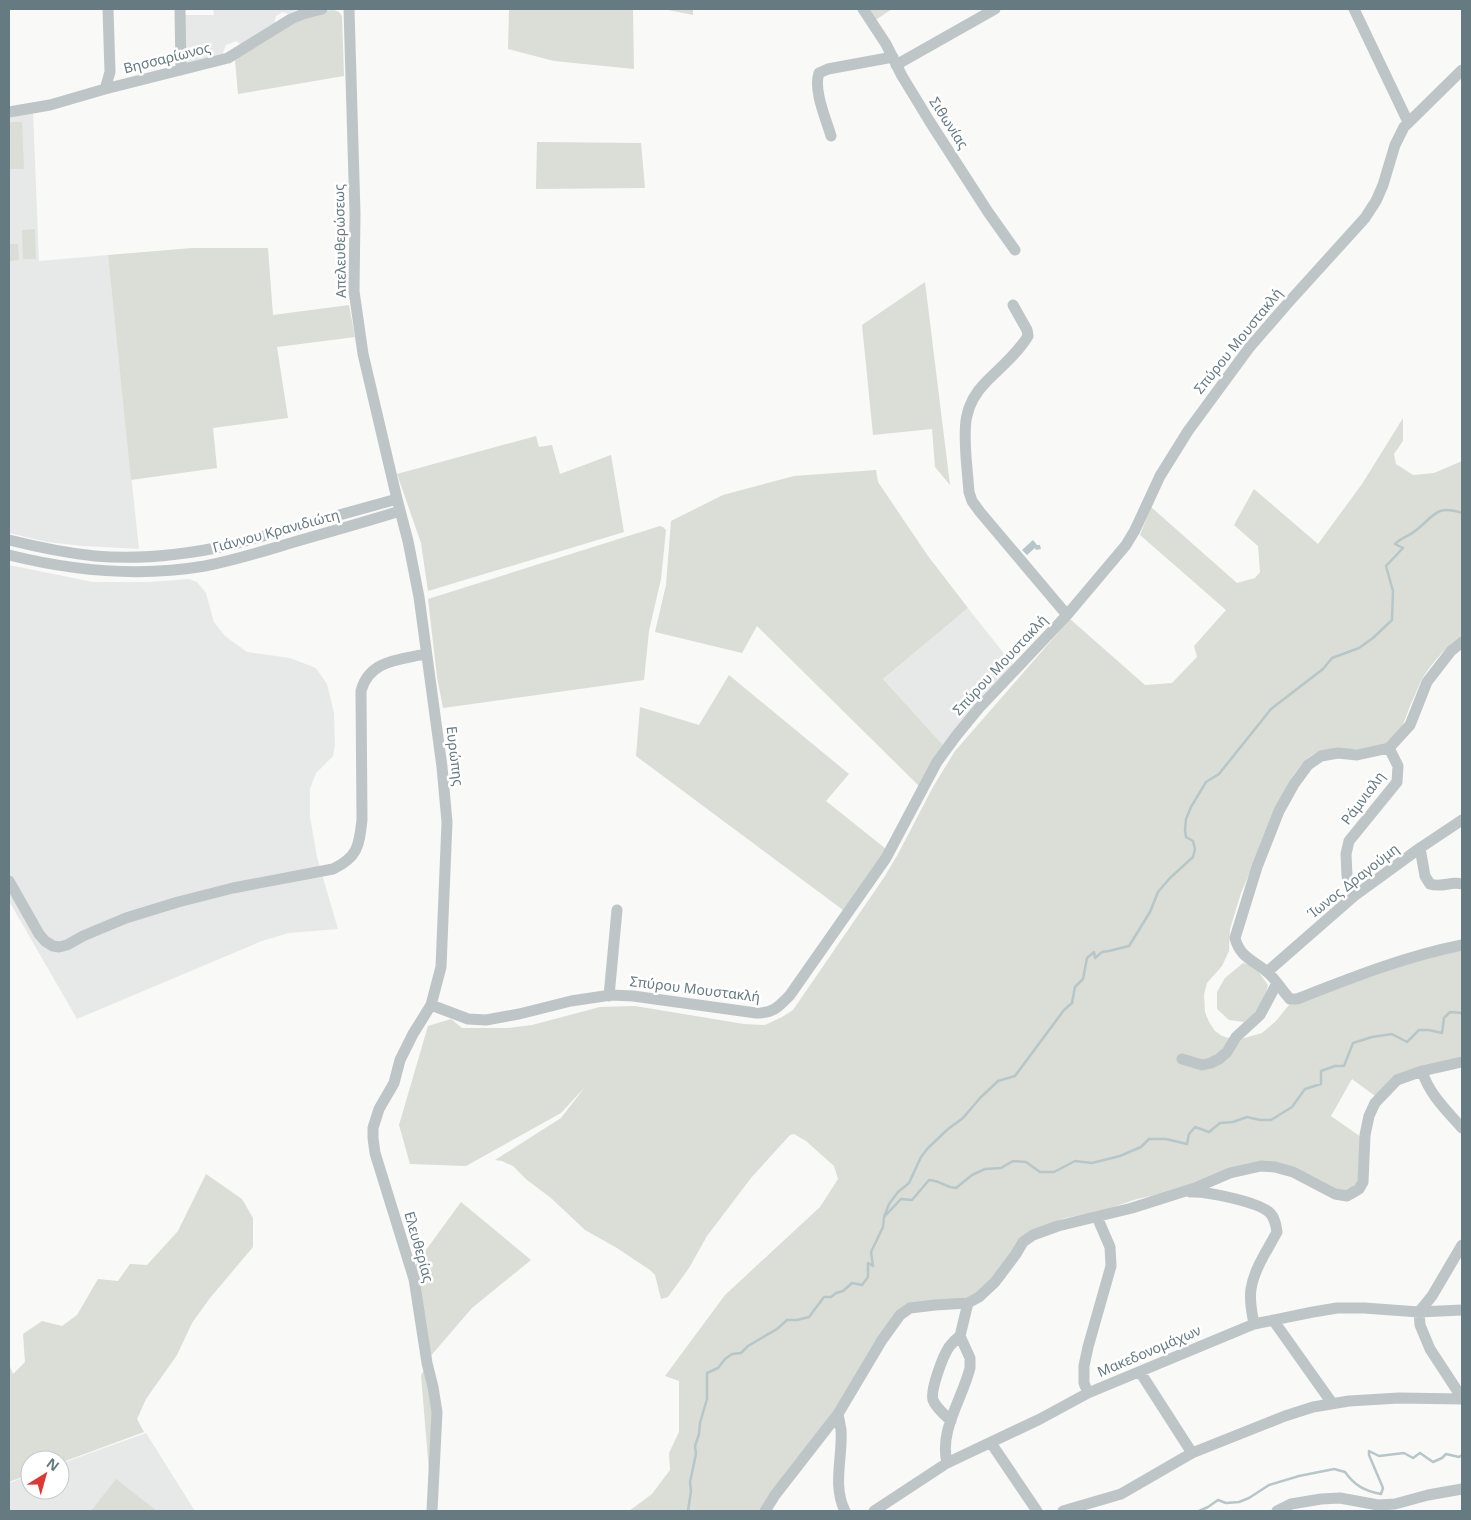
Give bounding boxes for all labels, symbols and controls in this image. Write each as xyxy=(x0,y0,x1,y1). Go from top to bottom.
street label: Βησσαρίωνος xyxy=(121,37,213,78)
street label: Σιθωνίας xyxy=(925,93,973,153)
street label: Απελευθερώσεως xyxy=(329,184,350,298)
street label: Σπύρου Μουστακλή xyxy=(1189,284,1286,398)
street label: Γιάννου Κρανιδιώτη xyxy=(210,504,341,557)
street label: Σπύρου Μουστακλή xyxy=(948,610,1051,719)
street label: Ευρώπης xyxy=(442,725,469,787)
street label: Ράμνιαλη xyxy=(1336,767,1389,828)
street label: Ίωνος Δραγούμη xyxy=(1303,839,1402,922)
street label: Σπύρου Μουστακλή xyxy=(629,971,761,1006)
street label: Ελευθερίας xyxy=(400,1209,439,1285)
street label: Μακεδονομάχων xyxy=(1094,1320,1203,1381)
north arrow xyxy=(20,1450,70,1500)
text: N xyxy=(43,1453,63,1475)

